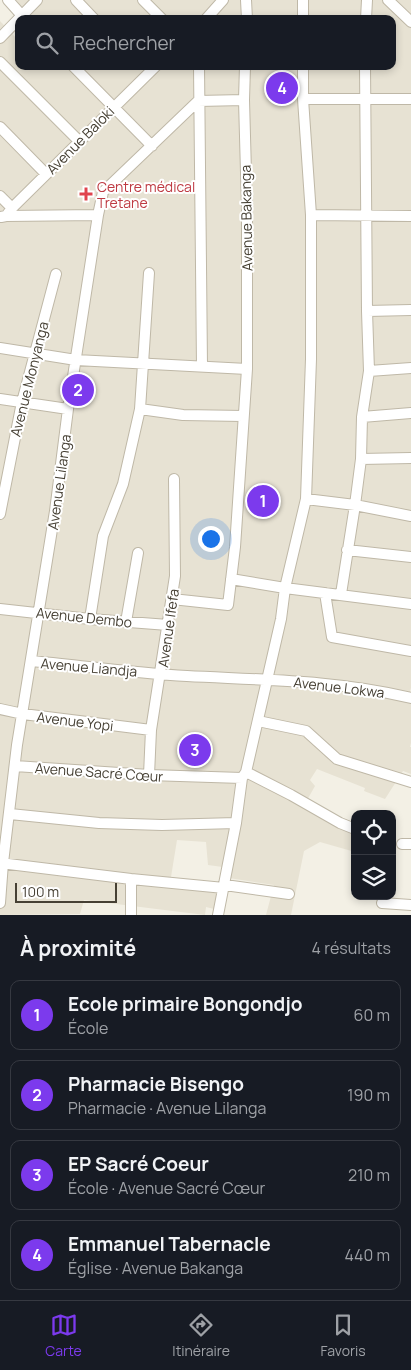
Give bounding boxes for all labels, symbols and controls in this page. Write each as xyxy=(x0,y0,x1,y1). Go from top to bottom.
search box xyxy=(15,15,396,70)
icon: search xyxy=(33,29,61,57)
text: Rechercher xyxy=(73,30,175,56)
pin: 4 xyxy=(266,69,298,107)
street label: Avenue Baloki xyxy=(42,102,118,178)
street label: Avenue Bakanga xyxy=(236,165,256,271)
place label: Centre médical Tretane xyxy=(97,177,195,212)
marker: Centre médical Tretane xyxy=(79,187,93,201)
street label: Avenue Monyanga xyxy=(5,319,53,439)
pin: 2 xyxy=(62,371,94,409)
street label: Avenue Lilanga xyxy=(43,433,75,531)
pin: 1 xyxy=(247,482,279,520)
your location xyxy=(198,526,224,552)
street label: Avenue Ifefa xyxy=(153,587,183,669)
street label: Avenue Dembo xyxy=(35,603,133,631)
street label: Avenue Liandja xyxy=(40,653,138,681)
street label: Avenue Lokwa xyxy=(293,672,385,702)
street label: Avenue Yopi xyxy=(36,707,114,735)
pin: 3 xyxy=(179,731,211,769)
street label: Avenue Sacré Cœur xyxy=(34,758,164,786)
map controls xyxy=(351,810,396,900)
button: locate xyxy=(351,810,396,855)
button: layers xyxy=(351,855,396,900)
scale bar xyxy=(15,880,118,903)
text: 100 m xyxy=(22,882,59,901)
text: À proximité xyxy=(20,934,136,962)
text: 4 résultats xyxy=(312,937,391,959)
text: Ecole primaire Bongondjo xyxy=(68,991,302,1017)
text: 1 xyxy=(33,1004,41,1026)
text: 60 m xyxy=(354,1004,390,1026)
text: École xyxy=(68,1017,108,1039)
text: Pharmacie Bisengo xyxy=(68,1071,244,1097)
text: 2 xyxy=(32,1084,42,1106)
text: 190 m xyxy=(347,1084,390,1106)
text: Pharmacie · Avenue Lilanga xyxy=(68,1097,266,1119)
text: EP Sacré Coeur xyxy=(68,1151,209,1177)
text: 3 xyxy=(32,1164,42,1186)
text: 210 m xyxy=(348,1164,390,1186)
text: École · Avenue Sacré Cœur xyxy=(68,1177,265,1199)
text: Emmanuel Tabernacle xyxy=(68,1231,271,1257)
text: 4 xyxy=(32,1244,42,1266)
text: 440 m xyxy=(344,1244,390,1266)
text: Église · Avenue Bakanga xyxy=(68,1257,243,1279)
tab: Carte xyxy=(45,1311,82,1360)
tab: Itinéraire xyxy=(172,1311,230,1360)
tab: Favoris xyxy=(321,1311,366,1360)

